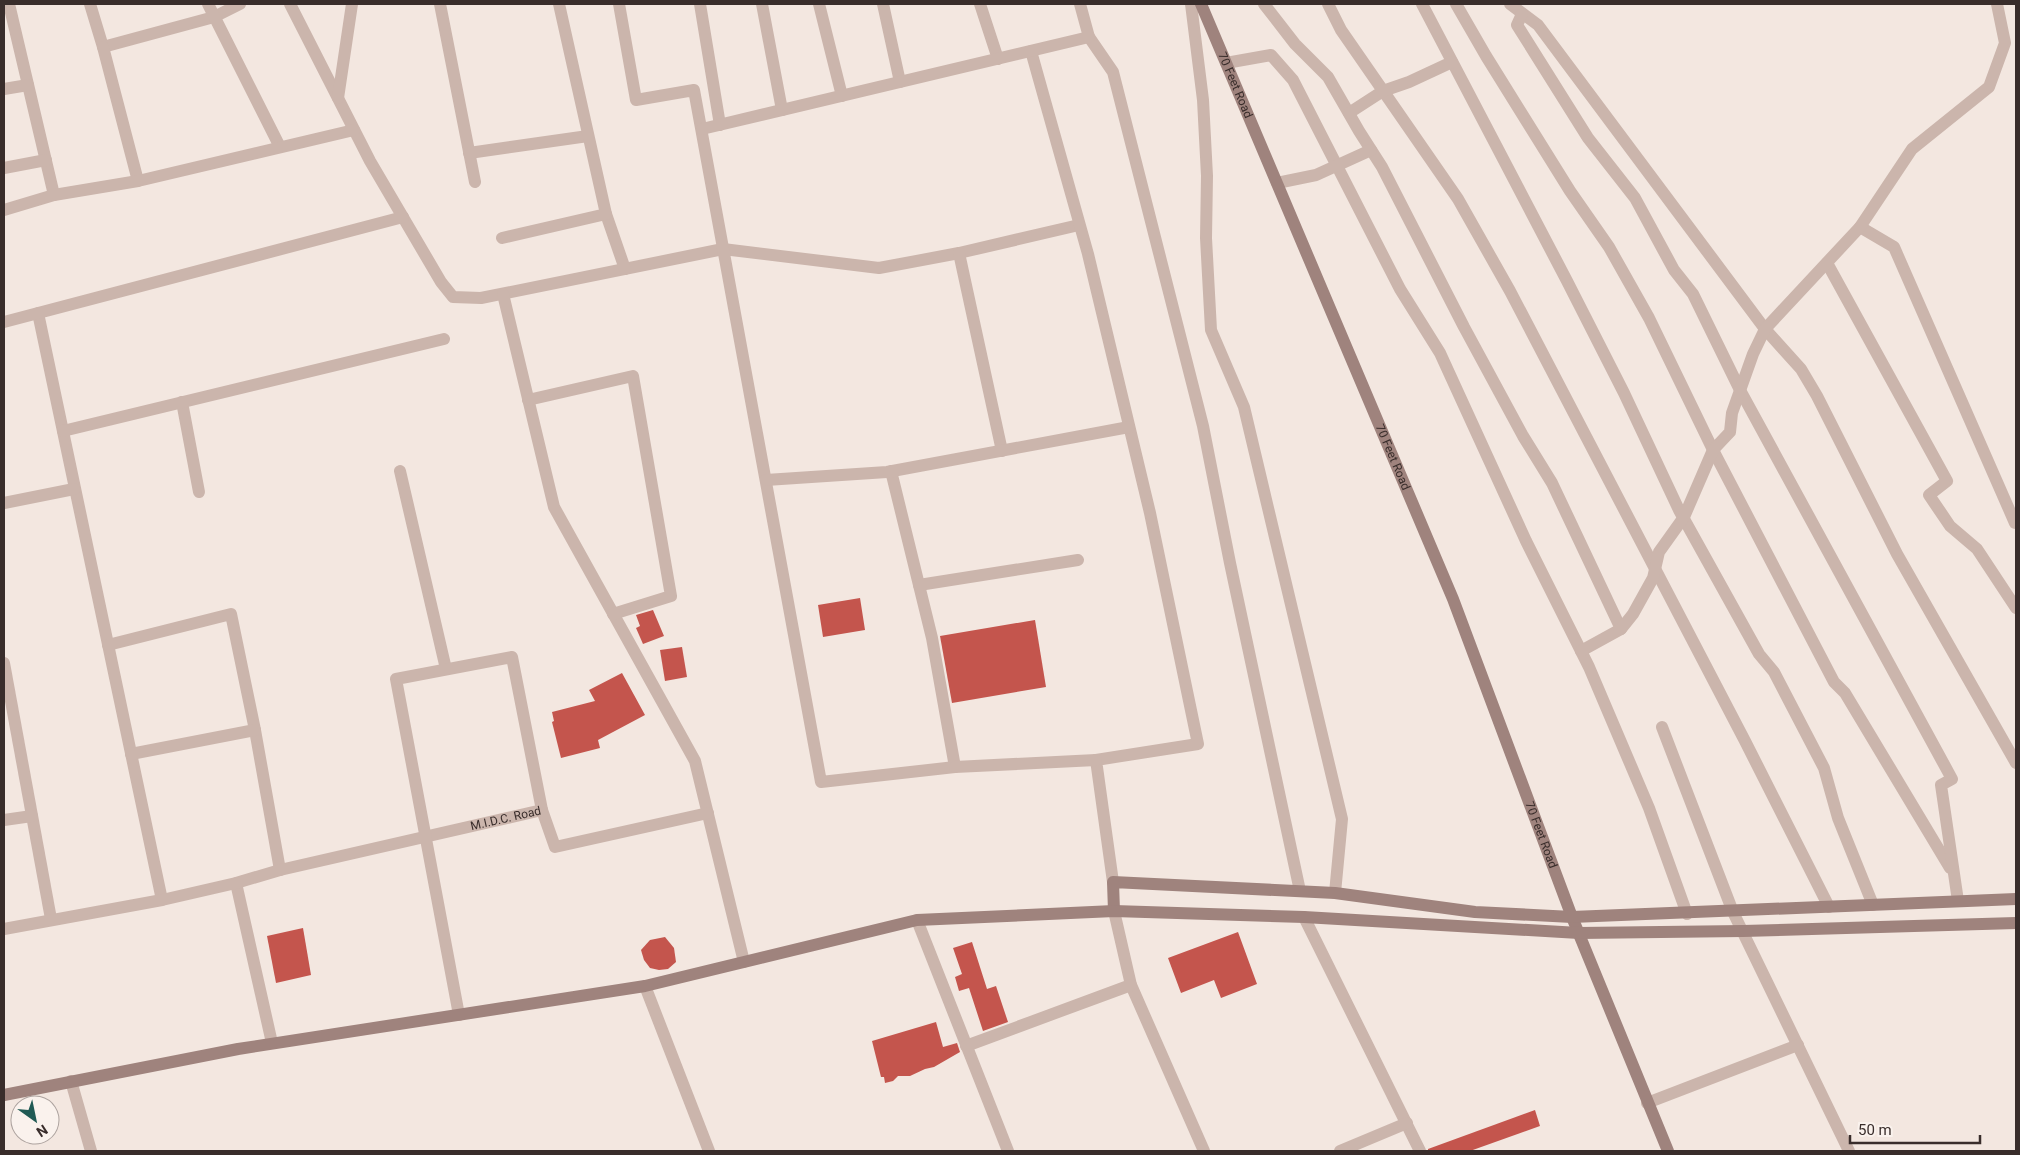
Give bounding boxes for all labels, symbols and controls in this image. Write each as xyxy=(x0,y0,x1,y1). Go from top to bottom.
street label: 70 Feet Road xyxy=(1215,50,1255,120)
street label: 70 Feet Road xyxy=(1373,422,1413,492)
street label: 70 Feet Road xyxy=(1522,800,1560,870)
street label: M.I.D.C. Road xyxy=(469,803,542,833)
north arrow xyxy=(10,1095,60,1145)
scale bar xyxy=(1850,1112,1980,1144)
text: N xyxy=(34,1121,51,1140)
text: 50 m xyxy=(1858,1121,1892,1139)

